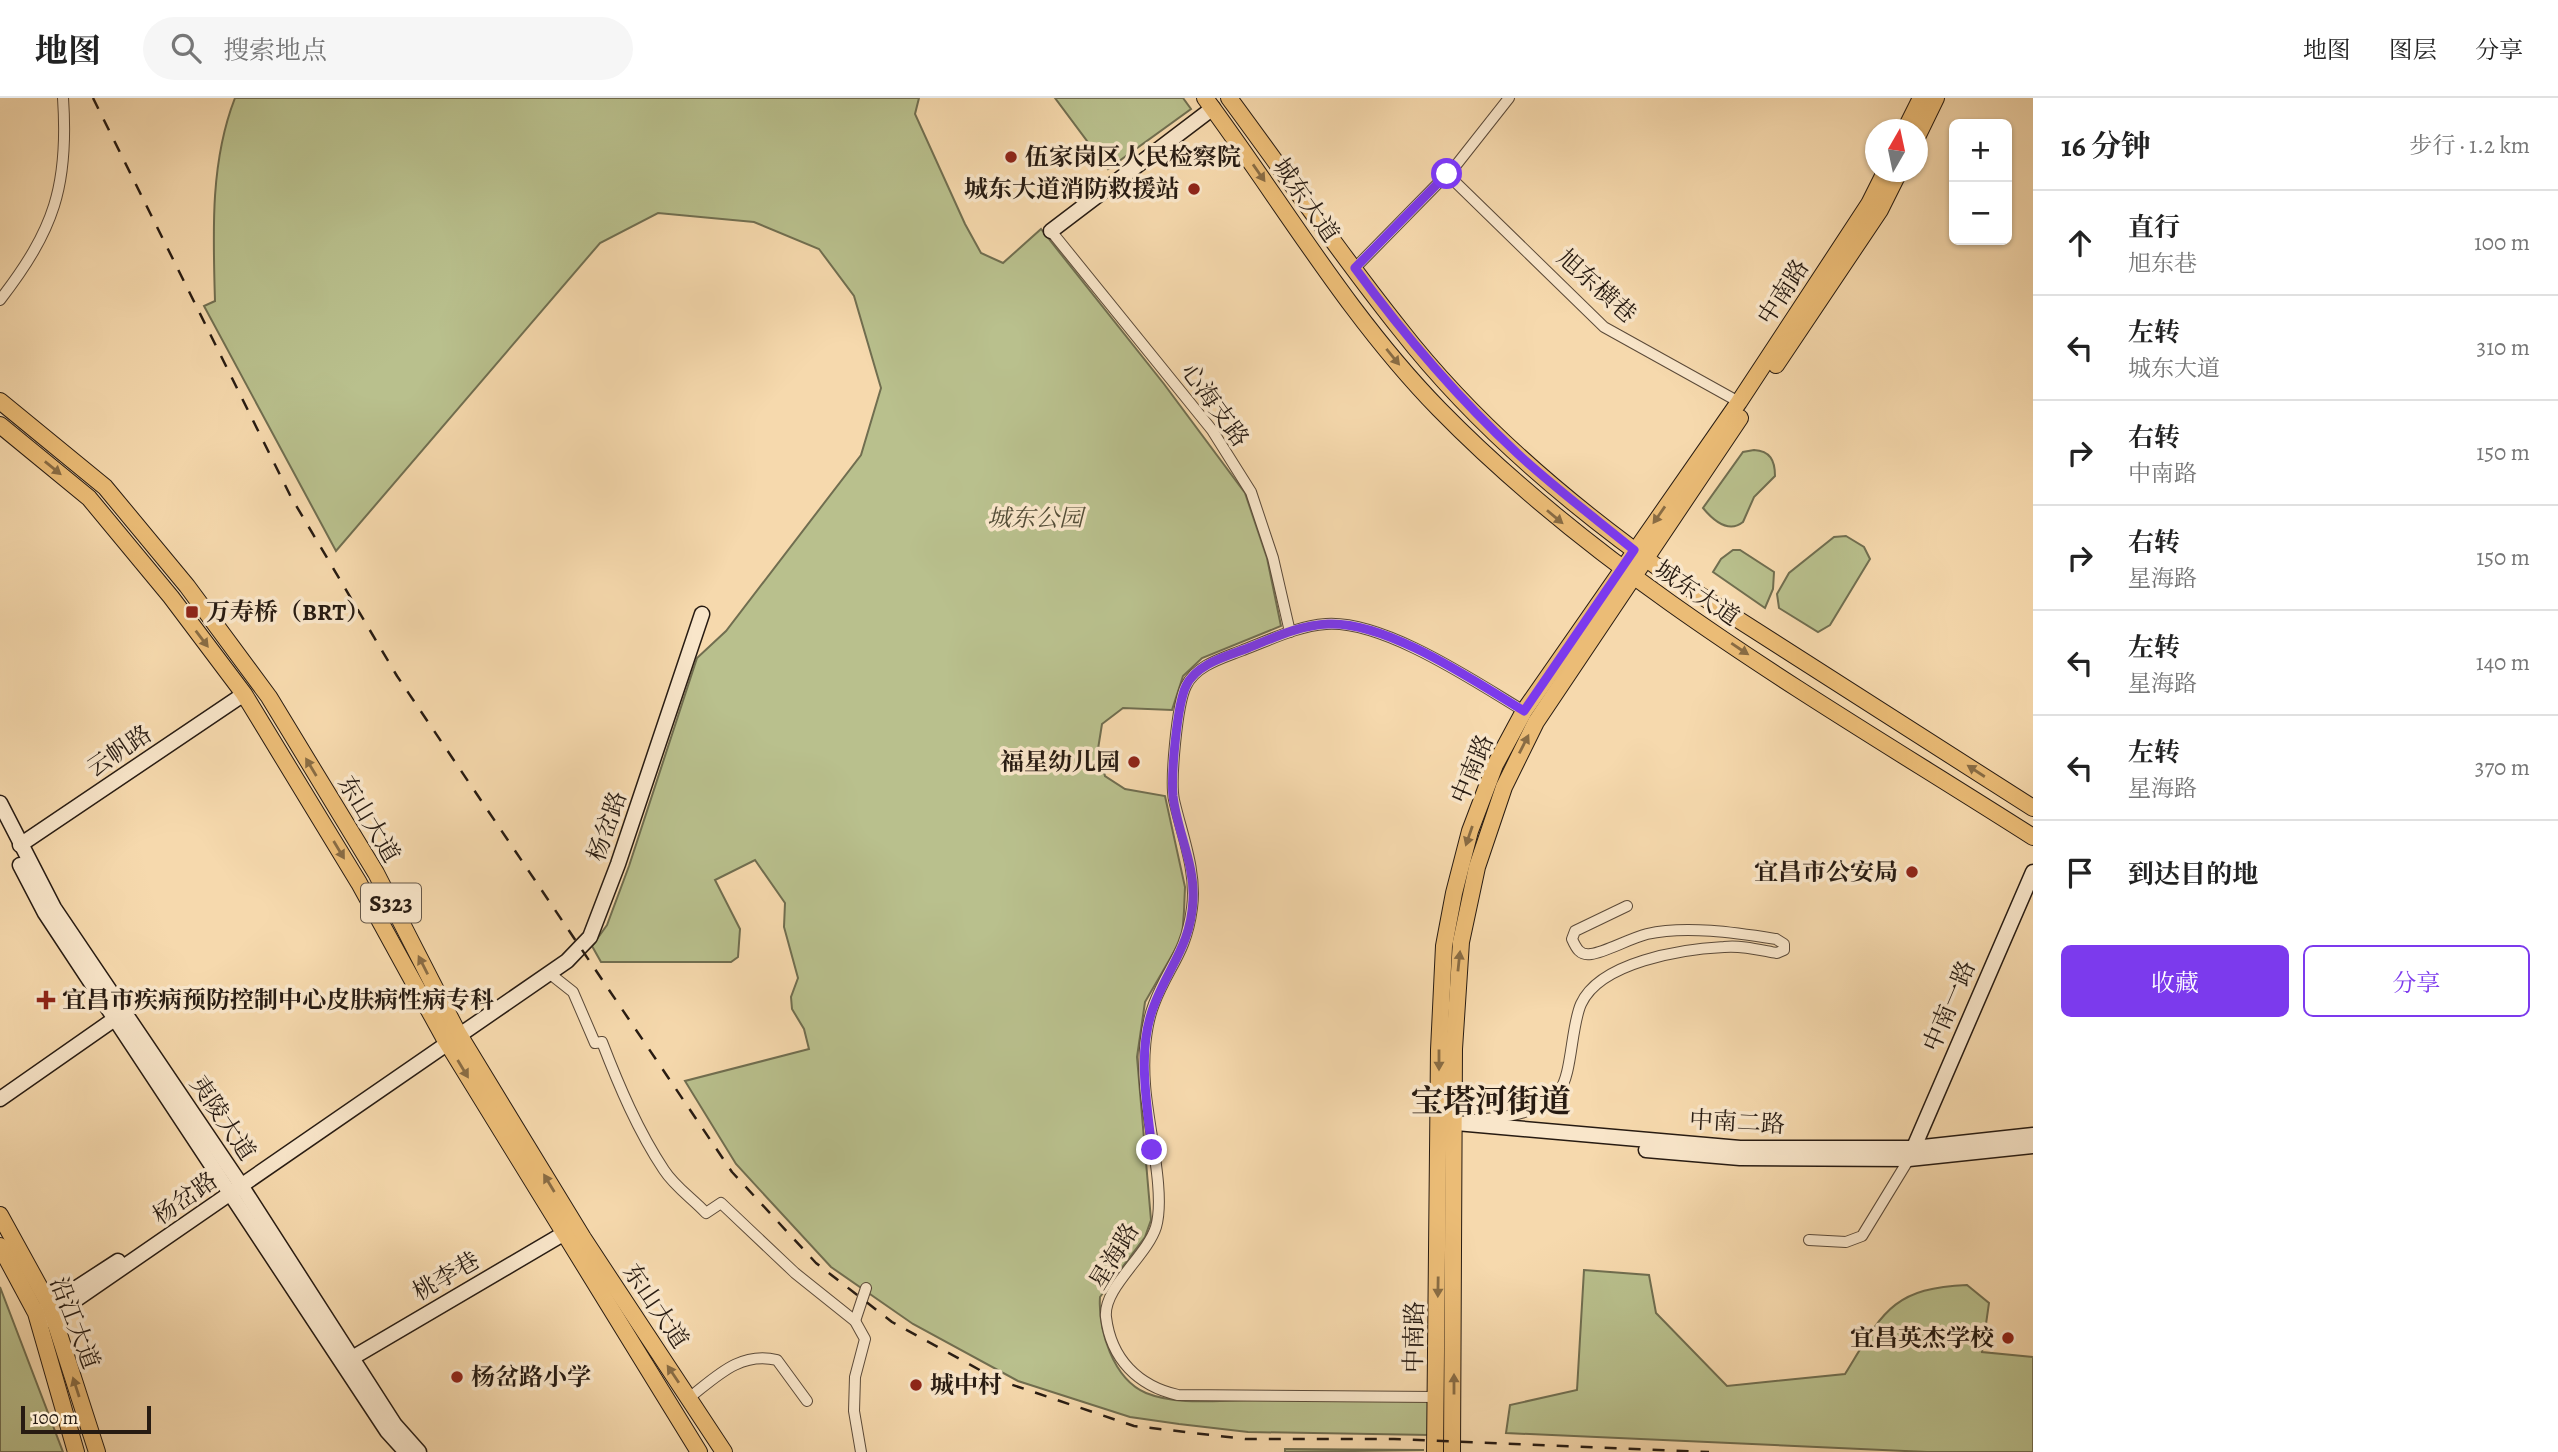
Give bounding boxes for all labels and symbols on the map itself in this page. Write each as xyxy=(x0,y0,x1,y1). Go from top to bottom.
north arrow xyxy=(1865,119,1928,182)
place label: 伍家岗区人民检察院 xyxy=(1025,141,1241,173)
marker: 伍家岗区人民检察院 xyxy=(1003,149,1019,165)
street label: 城东大道 xyxy=(1265,152,1347,248)
route start xyxy=(1431,158,1462,189)
one-way arrow xyxy=(1252,164,1266,182)
place label: 城东大道消防救援站 xyxy=(964,173,1180,205)
marker: 城东大道消防救援站 xyxy=(1186,181,1202,197)
street label: 旭东横巷 xyxy=(1551,242,1643,330)
street label: 中南路 xyxy=(1750,253,1816,331)
one-way arrow xyxy=(1386,348,1401,366)
street label: 心海支路 xyxy=(1174,357,1256,453)
one-way arrow xyxy=(43,461,61,476)
park label: 城东公园 xyxy=(987,502,1087,534)
one-way arrow xyxy=(1652,506,1666,524)
one-way arrow xyxy=(1546,509,1563,524)
street label: 城东大道 xyxy=(1648,553,1746,633)
place label: 万寿桥（BRT） xyxy=(206,596,370,628)
marker: 万寿桥（BRT） xyxy=(184,604,200,620)
one-way arrow xyxy=(195,629,210,647)
one-way arrow xyxy=(1730,643,1749,656)
street label: 云帆路 xyxy=(80,718,158,784)
street label: 中南路 xyxy=(1443,730,1501,808)
one-way arrow xyxy=(1519,734,1530,754)
place label: 福星幼儿园 xyxy=(1000,746,1120,778)
marker: 福星幼儿园 xyxy=(1126,754,1142,770)
one-way arrow xyxy=(305,758,318,777)
one-way arrow xyxy=(1966,765,1985,778)
street label: 东山大道 xyxy=(331,770,407,868)
street label: 杨岔路 xyxy=(580,787,634,865)
one-way arrow xyxy=(1463,825,1474,846)
one-way arrow xyxy=(333,841,345,860)
place label: 宜昌市公安局 xyxy=(1754,856,1898,888)
marker: 宜昌市公安局 xyxy=(1904,864,1920,880)
road number: S323 xyxy=(361,884,421,922)
one-way arrow xyxy=(1453,949,1464,971)
one-way arrow xyxy=(418,955,429,975)
street label: 中南一路 xyxy=(1916,956,1982,1056)
place label: 宜昌市疾病预防控制中心皮肤病性病专科 xyxy=(62,984,494,1016)
marker: 宜昌市疾病预防控制中心皮肤病性病专科 xyxy=(36,990,56,1010)
one-way arrow xyxy=(1433,1049,1445,1071)
one-way arrow xyxy=(457,1060,470,1079)
street label: 夷陵大道 xyxy=(183,1069,263,1167)
district label: 宝塔河街道 xyxy=(1411,1079,1571,1123)
street label: 中南二路 xyxy=(1688,1104,1786,1140)
route end xyxy=(1136,1134,1167,1165)
street label: 杨岔路 xyxy=(146,1164,224,1232)
one-way arrow xyxy=(543,1174,556,1193)
street label: 星海路 xyxy=(1082,1217,1146,1295)
street label: 桃李巷 xyxy=(407,1244,485,1308)
street label: 东山大道 xyxy=(616,1257,696,1355)
street label: 沿江大道 xyxy=(43,1272,107,1374)
one-way arrow xyxy=(1432,1277,1443,1299)
street label: 中南路 xyxy=(1397,1301,1431,1373)
place label: 宜昌英杰学校 xyxy=(1850,1322,1994,1354)
marker: 宜昌英杰学校 xyxy=(2000,1330,2016,1346)
place label: 杨岔路小学 xyxy=(471,1361,591,1393)
one-way arrow xyxy=(667,1364,680,1384)
marker: 杨岔路小学 xyxy=(449,1369,465,1385)
place label: 城中村 xyxy=(930,1369,1002,1401)
one-way arrow xyxy=(1448,1373,1460,1395)
one-way arrow xyxy=(70,1377,80,1398)
marker: 城中村 xyxy=(908,1377,924,1393)
scale bar xyxy=(21,1403,150,1435)

